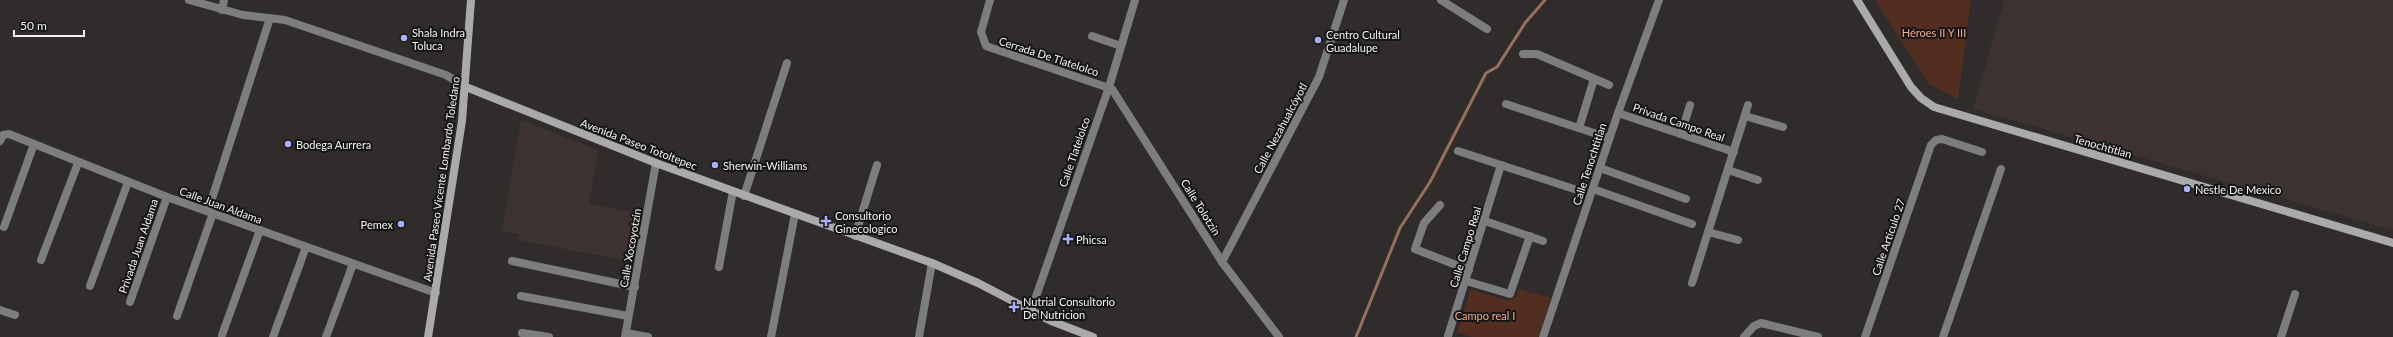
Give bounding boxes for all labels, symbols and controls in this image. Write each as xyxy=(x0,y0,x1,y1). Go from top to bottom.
scale bar xyxy=(14,12,84,38)
text: 50 m xyxy=(20,18,47,33)
place label: Shala Indra Toluca xyxy=(412,26,465,52)
park label: Héroes II Y III xyxy=(1902,26,1966,39)
place label: Centro Cultural Guadalupe xyxy=(1326,28,1400,54)
marker: Shala Indra Toluca xyxy=(399,33,409,43)
street label: Cerrada De Tlatelolco xyxy=(997,34,1101,78)
marker: Centro Cultural Guadalupe xyxy=(1313,35,1323,45)
street label: Avenida Paseo Vicente Lombardo Toledano xyxy=(420,76,462,282)
street label: Calle Nezahualcóyotl xyxy=(1251,80,1309,176)
street label: Privada Campo Real xyxy=(1631,100,1727,144)
street label: Calle Tlatelolco xyxy=(1056,115,1092,189)
street label: Avenida Paseo Totoltepec xyxy=(579,116,699,172)
street label: Calle Tenochtitlan xyxy=(1570,121,1608,207)
street label: Tenochtitlan xyxy=(2073,132,2133,160)
place label: Bodega Aurrera xyxy=(296,138,371,151)
marker: Bodega Aurrera xyxy=(283,139,293,149)
place label: Sherwin-Williams xyxy=(723,159,807,172)
marker: Sherwin-Williams xyxy=(710,160,720,170)
street label: Calle Tolotzin xyxy=(1178,176,1224,238)
place label: Nestle De Mexico xyxy=(2195,183,2281,196)
street label: Calle Juan Aldama xyxy=(178,184,264,226)
marker: Nestle De Mexico xyxy=(2182,184,2192,194)
street label: Privada Juan Aldama xyxy=(116,197,160,295)
street label: Calle Artículo 27 xyxy=(1869,197,1907,277)
street label: Calle Campo Real xyxy=(1446,205,1484,289)
street label: Calle Xocoyotzin xyxy=(617,207,643,289)
place label: Consultorio Ginecologico xyxy=(835,209,898,235)
marker: Consultorio Ginecologico xyxy=(820,215,832,227)
place label: Pemex xyxy=(361,218,394,231)
marker: Pemex xyxy=(396,219,406,229)
place label: Phicsa xyxy=(1076,233,1107,246)
marker: Phicsa xyxy=(1063,234,1073,244)
place label: Nutrial Consultorio De Nutricion xyxy=(1023,295,1115,321)
marker: Nutrial Consultorio De Nutricion xyxy=(1008,301,1020,313)
park label: Campo real I xyxy=(1455,309,1515,322)

